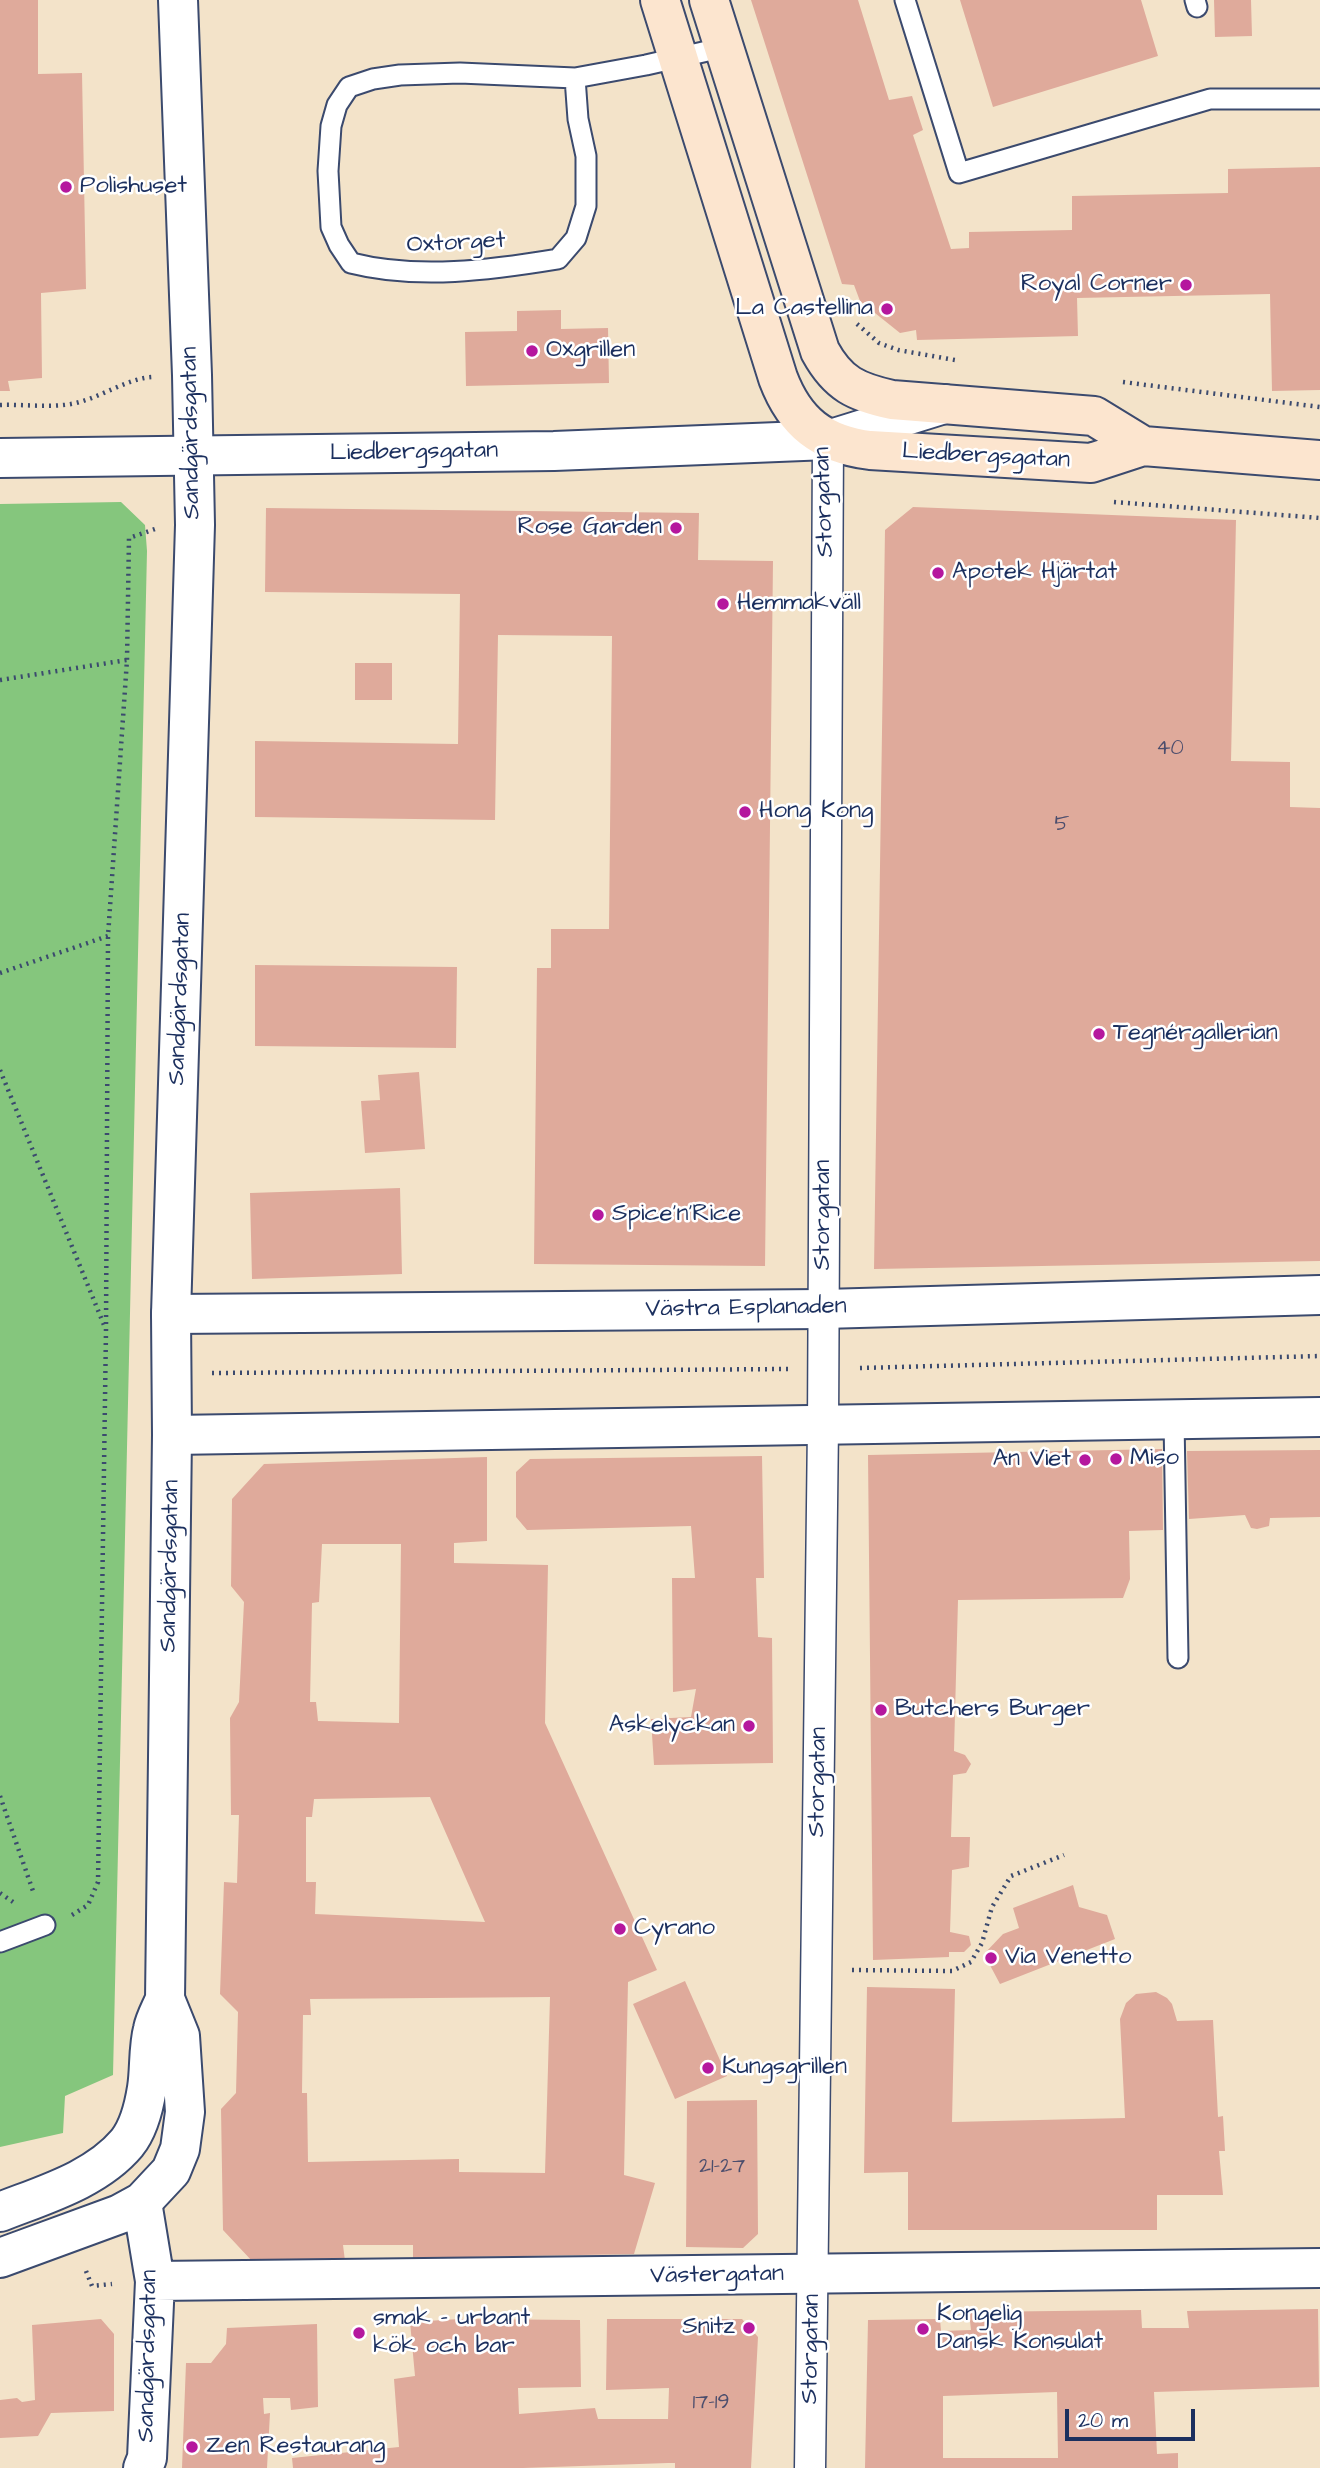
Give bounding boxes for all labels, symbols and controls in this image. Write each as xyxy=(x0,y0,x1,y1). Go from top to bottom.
place label: Polishuset xyxy=(80,173,187,201)
marker: Polishuset xyxy=(58,179,74,195)
street label: Oxtorget xyxy=(406,227,506,261)
place label: Royal Corner xyxy=(1021,271,1172,299)
marker: Royal Corner xyxy=(1178,277,1194,293)
place label: La Castellina xyxy=(735,295,873,323)
marker: La Castellina xyxy=(879,301,895,317)
place label: Oxgrillen xyxy=(546,337,635,365)
marker: Oxgrillen xyxy=(524,343,540,359)
street label: Sandgärdsgatan xyxy=(176,346,208,520)
street label: Liedbergsgatan xyxy=(330,437,498,469)
street label: Liedbergsgatan xyxy=(901,438,1071,476)
street label: Storgatan xyxy=(809,446,841,558)
place label: Rose Garden xyxy=(517,514,662,542)
marker: Rose Garden xyxy=(668,520,684,536)
place label: Apotek Hjärtat xyxy=(952,559,1117,587)
marker: Apotek Hjärtat xyxy=(930,565,946,581)
place label: Hemmakväll xyxy=(737,590,861,618)
marker: Hemmakväll xyxy=(715,596,731,612)
house number: 40 xyxy=(1156,737,1184,763)
place label: Hong Kong xyxy=(759,798,873,826)
marker: Hong Kong xyxy=(737,804,753,820)
house number: 5 xyxy=(1055,813,1069,839)
street label: Sandgärdsgatan xyxy=(164,912,198,1086)
place label: Tegnérgallerian xyxy=(1113,1020,1278,1048)
marker: Tegnérgallerian xyxy=(1091,1026,1107,1042)
street label: Storgatan xyxy=(810,1160,838,1270)
place label: Spice'n'Rice xyxy=(612,1201,741,1229)
marker: Spice'n'Rice xyxy=(590,1207,606,1223)
street label: Västra Esplanaden xyxy=(645,1293,847,1325)
place label: Miso xyxy=(1130,1445,1179,1473)
place label: An Viet xyxy=(993,1446,1071,1474)
marker: Miso xyxy=(1108,1451,1124,1467)
marker: An Viet xyxy=(1077,1452,1093,1468)
street label: Sandgärdsgatan xyxy=(155,1479,187,1653)
place label: Butchers Burger xyxy=(895,1696,1090,1724)
marker: Butchers Burger xyxy=(873,1702,889,1718)
place label: Askelyckan xyxy=(609,1712,735,1740)
marker: Askelyckan xyxy=(741,1718,757,1734)
street label: Storgatan xyxy=(804,1727,834,1837)
place label: Cyrano xyxy=(634,1915,715,1943)
marker: Cyrano xyxy=(612,1921,628,1937)
place label: Via Venetto xyxy=(1005,1944,1131,1972)
marker: Via Venetto xyxy=(983,1950,999,1966)
place label: Kungsgrillen xyxy=(722,2054,847,2082)
marker: Kungsgrillen xyxy=(700,2060,716,2076)
house number: 21-27 xyxy=(699,2155,745,2181)
street label: Västergatan xyxy=(650,2260,784,2292)
street label: Sandgärdsgatan xyxy=(133,2269,165,2443)
street label: Storgatan xyxy=(797,2294,827,2404)
place label: Kongelig Dansk Konsulat xyxy=(937,2301,1103,2357)
place label: smak – urbant kök och bar xyxy=(373,2305,530,2361)
place label: Snitz xyxy=(682,2314,735,2342)
marker: Snitz xyxy=(741,2320,757,2336)
marker: Kongelig Dansk Konsulat xyxy=(915,2321,931,2337)
marker: smak – urbant kök och bar xyxy=(351,2325,367,2341)
house number: 17-19 xyxy=(693,2391,729,2417)
scale bar xyxy=(1068,2394,1198,2438)
text: 20 m xyxy=(1078,2406,1128,2435)
place label: Zen Restaurang xyxy=(206,2433,385,2461)
marker: Zen Restaurang xyxy=(184,2439,200,2455)

